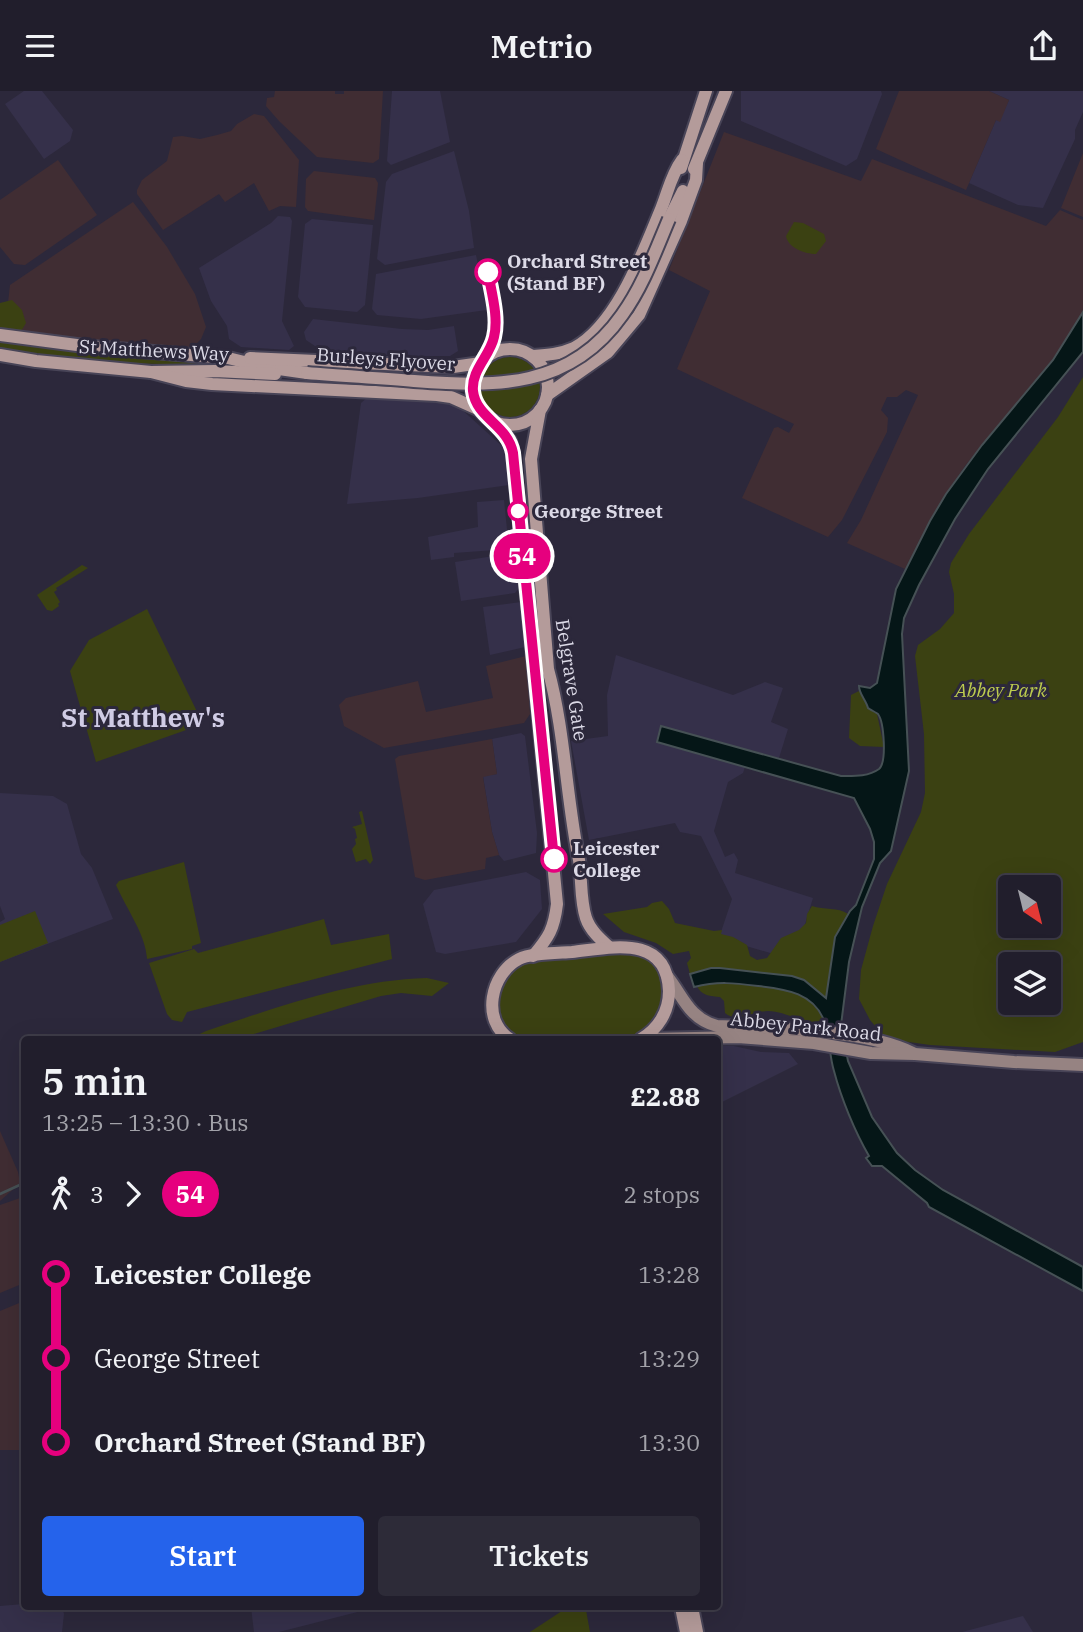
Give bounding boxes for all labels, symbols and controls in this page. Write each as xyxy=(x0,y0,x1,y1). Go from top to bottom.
text: Metrio xyxy=(490,25,593,67)
icon: menu xyxy=(21,27,59,65)
icon: share xyxy=(1024,27,1062,65)
place label: Orchard Street (Stand BF) xyxy=(507,249,647,295)
marker: Orchard Street (Stand BF) xyxy=(475,259,501,285)
street label: St Matthews Way xyxy=(78,334,231,366)
street label: Burleys Flyover xyxy=(316,342,457,376)
place label: George Street xyxy=(534,499,663,523)
marker: George Street xyxy=(508,501,528,521)
line badge: 54 xyxy=(490,533,554,579)
text: 54 xyxy=(508,540,536,572)
street label: Belgrave Gate xyxy=(551,617,593,743)
park label: Abbey Park xyxy=(953,678,1048,702)
district label: St Matthew's xyxy=(61,700,225,734)
place label: Leicester College xyxy=(573,836,660,882)
marker: Leicester College xyxy=(541,846,567,872)
north arrow xyxy=(998,875,1060,938)
map controls xyxy=(998,875,1061,1015)
button: layers xyxy=(998,952,1061,1015)
street label: Abbey Park Road xyxy=(729,1006,883,1046)
text: 5 min xyxy=(42,1056,148,1105)
text: £2.88 xyxy=(630,1079,700,1113)
text: 13:25 – 13:30 · Bus xyxy=(42,1107,249,1137)
icon: walk xyxy=(42,1175,80,1213)
icon: forward xyxy=(114,1175,152,1213)
text: 54 xyxy=(176,1178,205,1210)
text: 3 xyxy=(90,1179,104,1209)
text: 2 stops xyxy=(623,1179,700,1209)
text: Leicester College xyxy=(94,1257,311,1291)
text: 13:28 xyxy=(638,1259,700,1289)
text: George Street xyxy=(94,1341,260,1375)
text: 13:29 xyxy=(638,1343,700,1373)
text: Orchard Street (Stand BF) xyxy=(94,1425,426,1459)
text: 13:30 xyxy=(638,1427,700,1457)
button: Start xyxy=(42,1516,364,1596)
button: Tickets xyxy=(378,1516,700,1596)

